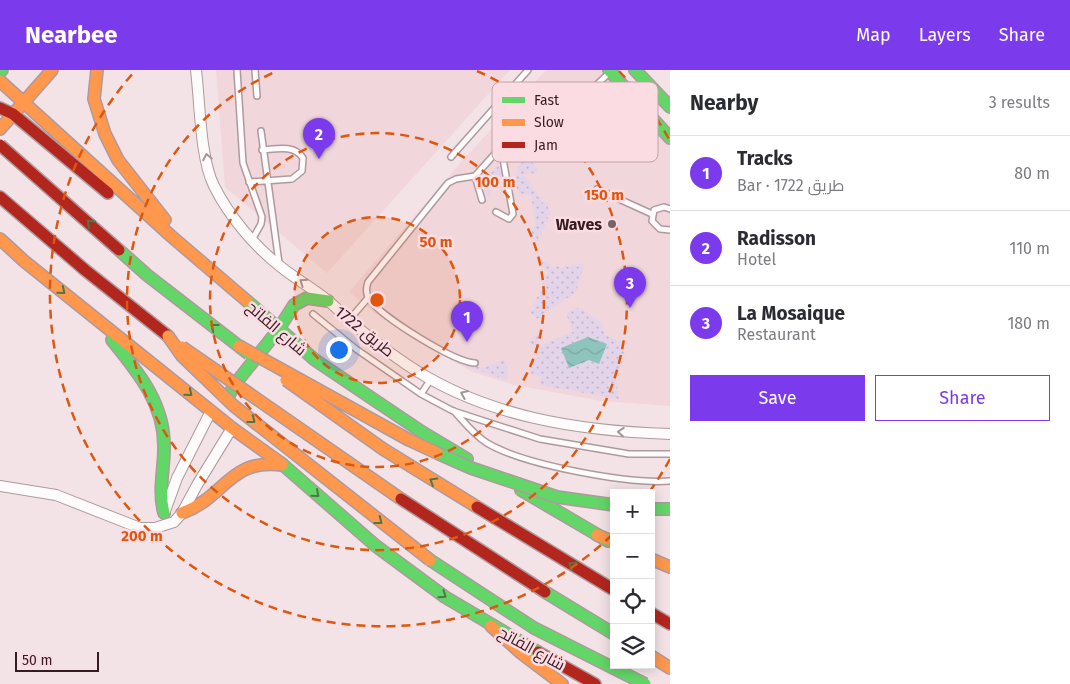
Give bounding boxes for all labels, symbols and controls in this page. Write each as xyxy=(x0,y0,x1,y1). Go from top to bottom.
text: Nearbee xyxy=(25,21,118,49)
text: Map xyxy=(856,24,891,46)
text: Layers xyxy=(919,24,971,46)
text: Share xyxy=(999,24,1045,46)
legend xyxy=(492,82,658,162)
text: Nearby xyxy=(690,90,758,116)
text: Fast xyxy=(534,92,560,109)
text: 3 results xyxy=(989,93,1050,112)
text: Slow xyxy=(534,114,564,131)
pin: 2 xyxy=(303,118,335,159)
text: Jam xyxy=(534,137,558,154)
text: Tracks xyxy=(737,147,793,170)
one-way arrow xyxy=(202,153,212,161)
text: 1 xyxy=(702,164,710,183)
text: 80 m xyxy=(1014,164,1050,183)
text: 100 m xyxy=(475,173,515,191)
text: Bar · طريق 1722 xyxy=(737,176,844,195)
text: 150 m xyxy=(584,186,624,204)
place label: Waves xyxy=(556,215,602,234)
marker: Waves xyxy=(606,218,618,230)
one-way arrow xyxy=(86,220,95,229)
text: Radisson xyxy=(737,227,816,250)
text: 50 m xyxy=(419,233,453,251)
text: 2 xyxy=(702,239,710,258)
text: 110 m xyxy=(1009,239,1050,258)
text: Hotel xyxy=(737,250,776,269)
pin: 3 xyxy=(614,267,646,308)
one-way arrow xyxy=(299,279,309,288)
one-way arrow xyxy=(56,286,65,294)
centre of rings xyxy=(368,291,386,309)
street label: شارع الفاتح xyxy=(242,297,311,361)
pin: 1 xyxy=(451,301,483,342)
street label: طريق 1722 xyxy=(331,302,398,362)
text: La Mosaique xyxy=(737,302,845,325)
text: 3 xyxy=(702,314,710,333)
text: 180 m xyxy=(1007,314,1050,333)
one-way arrow xyxy=(210,324,220,333)
text: Restaurant xyxy=(737,325,816,344)
your location xyxy=(326,337,352,363)
button: Save xyxy=(690,375,865,421)
button: Share xyxy=(875,375,1050,421)
one-way arrow xyxy=(183,388,192,397)
one-way arrow xyxy=(460,390,469,401)
one-way arrow xyxy=(246,414,255,422)
one-way arrow xyxy=(617,426,625,437)
one-way arrow xyxy=(430,477,439,487)
one-way arrow xyxy=(311,488,320,497)
map controls xyxy=(610,489,655,669)
button: + xyxy=(610,489,655,534)
one-way arrow xyxy=(373,515,383,524)
text: 200 m xyxy=(121,527,163,545)
button: − xyxy=(610,534,655,579)
one-way arrow xyxy=(569,562,578,571)
button: locate xyxy=(610,579,655,624)
one-way arrow xyxy=(437,589,447,598)
street label: شارع الفاتح xyxy=(494,622,568,676)
button: layers xyxy=(610,624,655,669)
scale bar xyxy=(15,649,99,672)
text: 50 m xyxy=(22,652,53,669)

